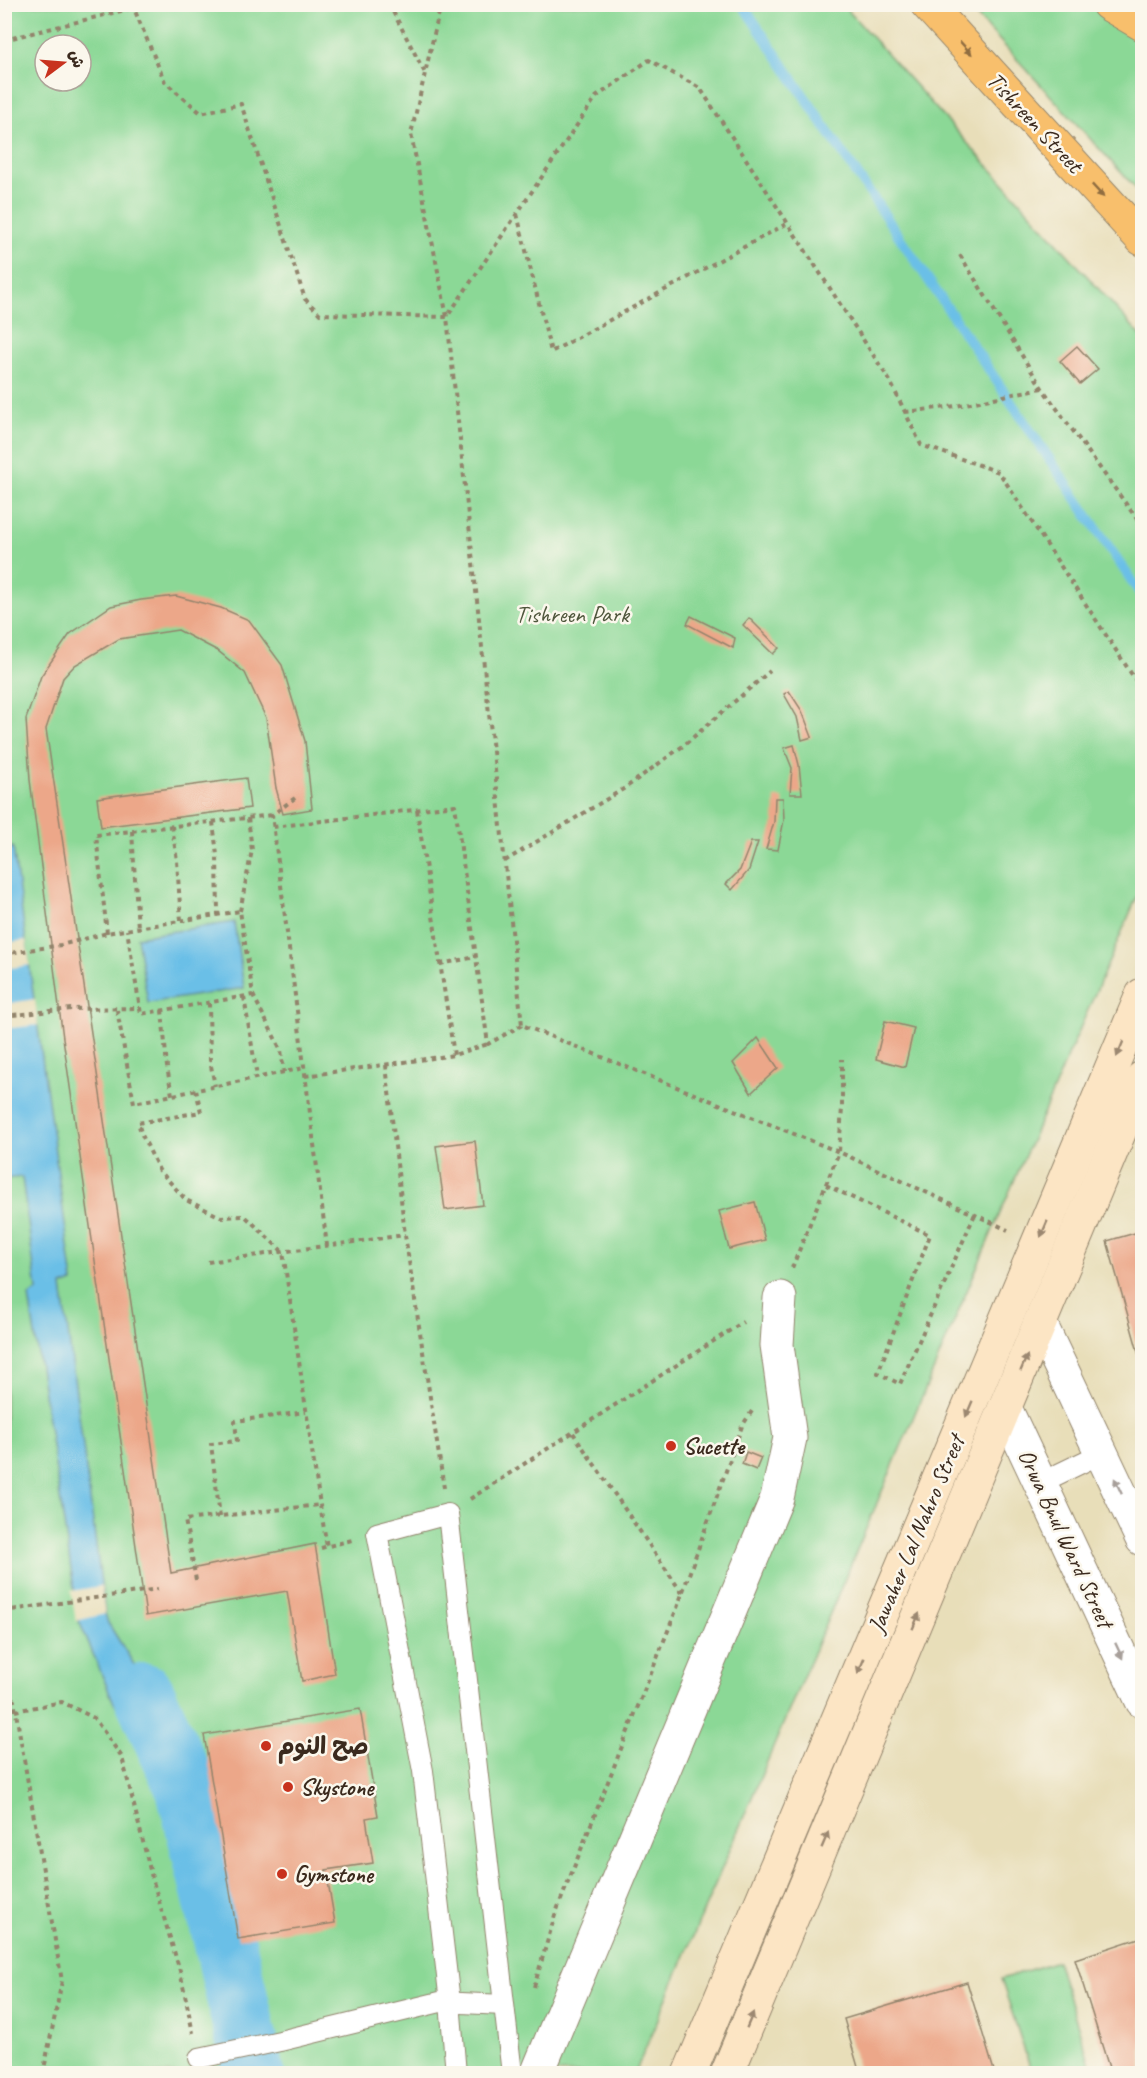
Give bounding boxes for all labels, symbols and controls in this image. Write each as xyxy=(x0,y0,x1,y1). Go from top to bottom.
north arrow xyxy=(33,33,93,93)
one-way arrow xyxy=(959,40,973,55)
text: ش xyxy=(64,48,88,70)
street label: Tishreen Street xyxy=(981,65,1091,180)
one-way arrow xyxy=(1091,183,1104,198)
park label: Tishreen Park xyxy=(515,599,631,629)
one-way arrow xyxy=(1115,1040,1124,1058)
one-way arrow xyxy=(1039,1220,1049,1238)
one-way arrow xyxy=(1019,1354,1029,1372)
one-way arrow xyxy=(964,1400,974,1418)
street label: Jawaher Lal Nahro Street xyxy=(860,1428,972,1638)
place label: Sucette xyxy=(683,1431,746,1461)
marker: Sucette xyxy=(664,1439,678,1453)
street label: Orwa Bnul Ward Street xyxy=(1011,1444,1122,1635)
one-way arrow xyxy=(1113,1477,1122,1494)
one-way arrow xyxy=(912,1612,921,1630)
one-way arrow xyxy=(1115,1643,1124,1660)
one-way arrow xyxy=(856,1657,866,1675)
place label: صح النوم xyxy=(278,1731,369,1764)
marker: صح النوم xyxy=(259,1739,273,1753)
place label: Skystone xyxy=(300,1772,375,1802)
marker: Skystone xyxy=(281,1780,295,1794)
one-way arrow xyxy=(820,1830,830,1848)
place label: Gymstone xyxy=(294,1859,375,1889)
marker: Gymstone xyxy=(275,1867,289,1881)
one-way arrow xyxy=(745,2010,755,2028)

